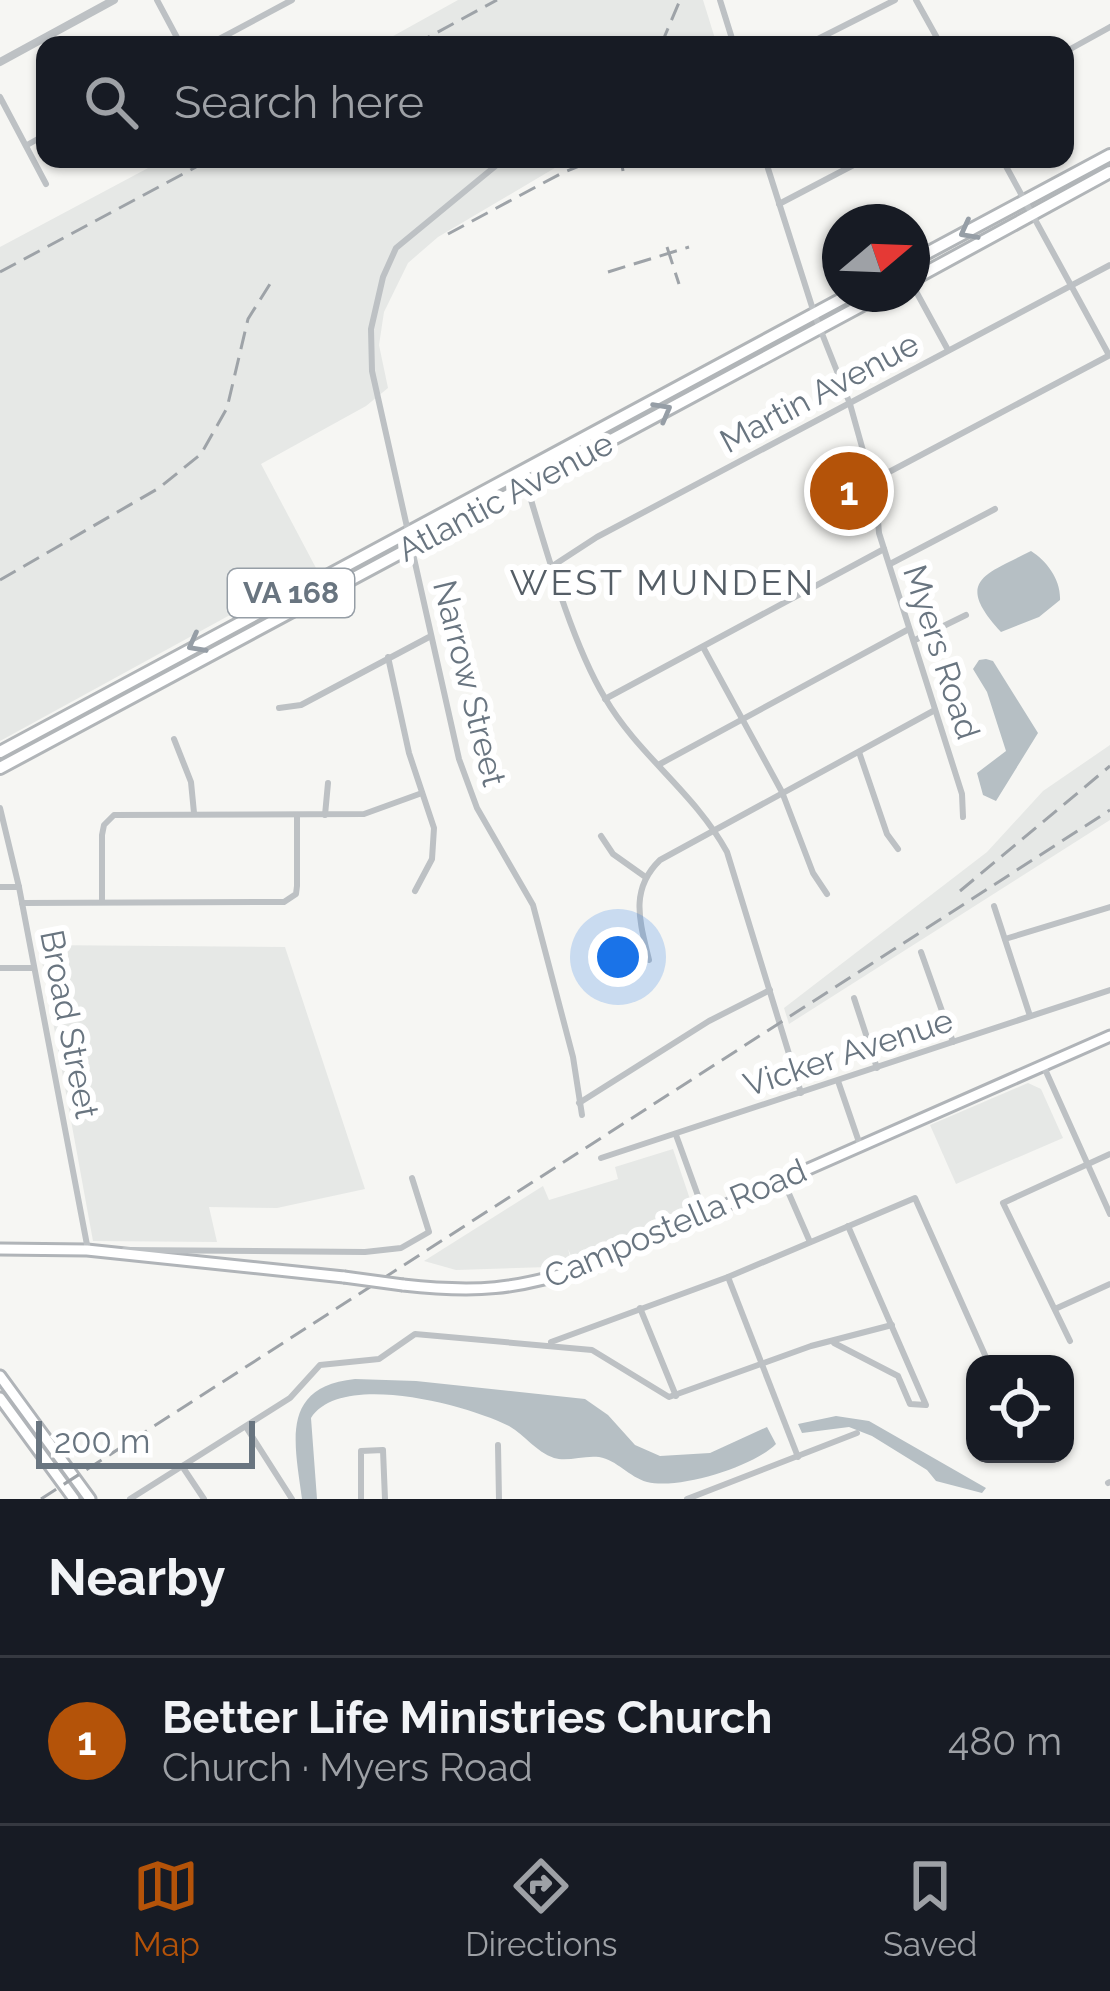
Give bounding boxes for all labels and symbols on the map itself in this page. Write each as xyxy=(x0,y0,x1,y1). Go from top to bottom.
north arrow xyxy=(822,204,930,312)
one-way arrow xyxy=(959,217,981,240)
street label: Martin Avenue xyxy=(713,324,925,461)
one-way arrow xyxy=(650,402,671,425)
street label: Atlantic Avenue xyxy=(391,423,620,570)
pin: 1 xyxy=(810,446,888,536)
street label: Myers Road xyxy=(895,560,988,744)
district label: WEST MUNDEN xyxy=(510,561,816,603)
road number: VA 168 xyxy=(228,569,354,617)
street label: Narrow Street xyxy=(425,576,514,790)
one-way arrow xyxy=(188,630,209,653)
street label: Broad Street xyxy=(32,927,107,1122)
your location xyxy=(588,927,648,987)
street label: Vicker Avenue xyxy=(739,1000,958,1105)
street label: Campostella Road xyxy=(538,1151,812,1296)
scale bar xyxy=(36,1415,255,1468)

